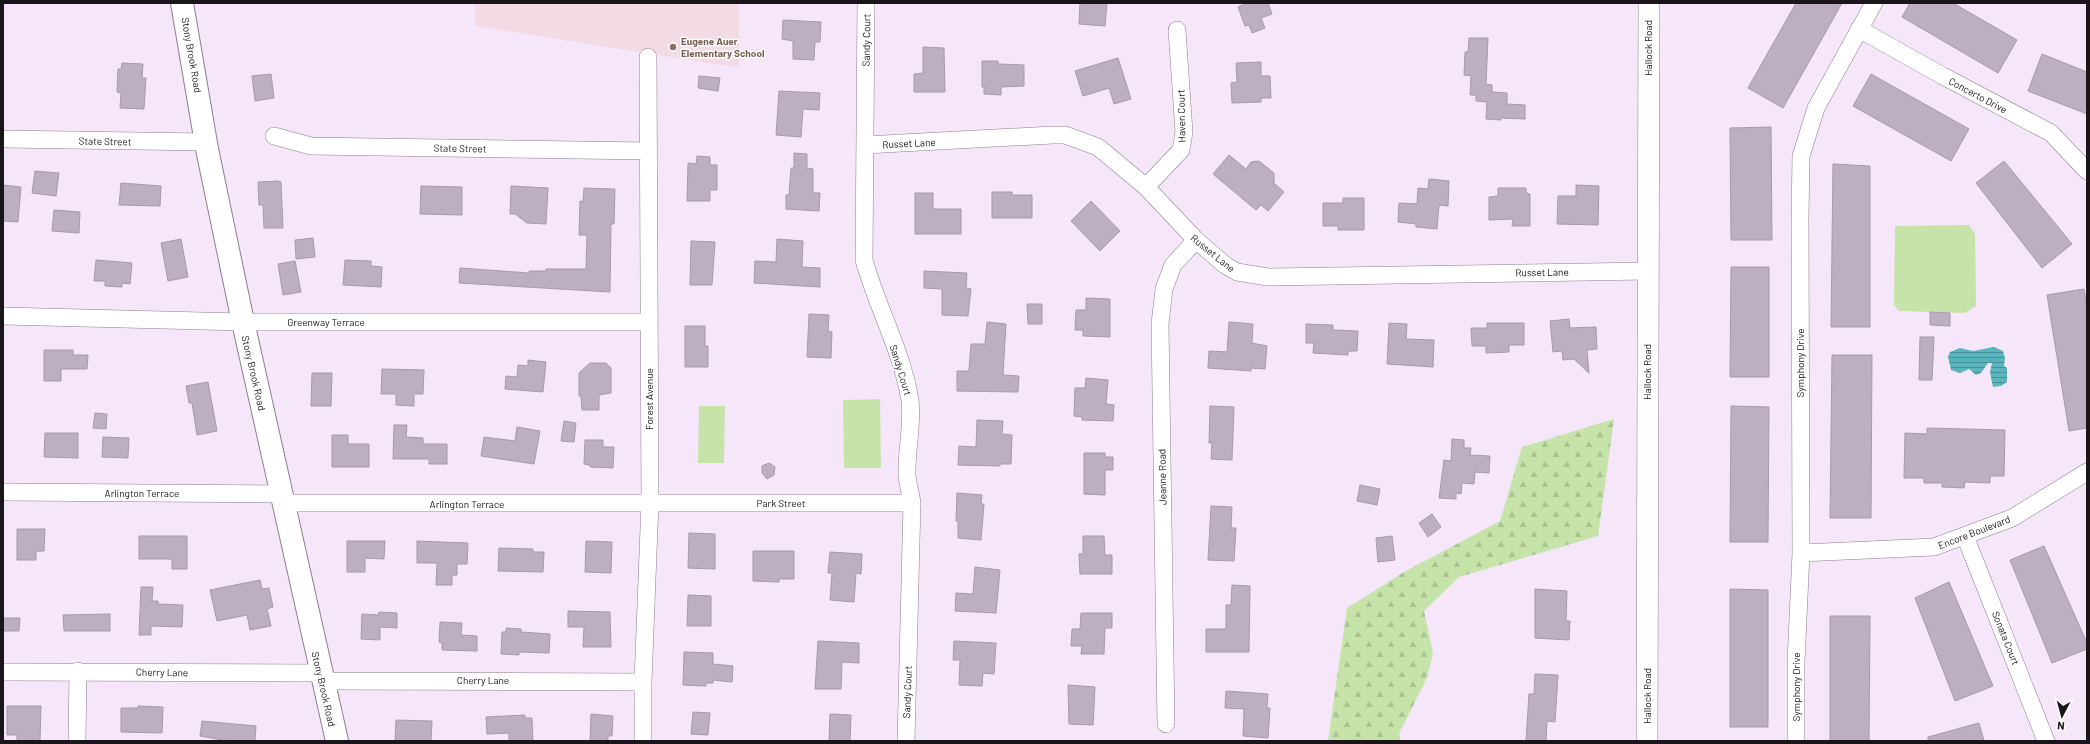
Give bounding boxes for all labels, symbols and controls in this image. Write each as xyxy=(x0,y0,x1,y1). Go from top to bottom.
street label: Sandy Court xyxy=(860,13,872,66)
street label: Stony Brook Road xyxy=(179,16,205,94)
street label: Hallock Road xyxy=(1642,20,1654,76)
place label: Eugene Auer Elementary School xyxy=(681,35,764,59)
marker: Eugene Auer Elementary School xyxy=(668,42,678,52)
street label: Concerto Drive xyxy=(1947,75,2009,115)
street label: Haven Court xyxy=(1175,89,1187,143)
street label: State Street xyxy=(79,135,132,147)
street label: Russet Lane xyxy=(882,136,936,150)
street label: State Street xyxy=(434,142,487,154)
street label: Russet Lane xyxy=(1189,232,1237,274)
street label: Russet Lane xyxy=(1515,266,1569,278)
street label: Greenway Terrace xyxy=(287,316,365,328)
street label: Symphony Drive xyxy=(1794,328,1806,398)
street label: Stony Brook Road xyxy=(240,334,268,412)
street label: Sandy Court xyxy=(888,343,915,397)
street label: Hallock Road xyxy=(1641,344,1653,400)
street label: Forest Avenue xyxy=(643,368,655,430)
street label: Jeanne Road xyxy=(1156,449,1168,505)
street label: Arlington Terrace xyxy=(105,487,179,499)
street label: Park Street xyxy=(757,497,806,509)
street label: Arlington Terrace xyxy=(430,498,504,510)
street label: Encore Boulevard xyxy=(1936,513,2012,551)
street label: Sonata Court xyxy=(1990,609,2022,667)
street label: Stony Brook Road xyxy=(310,650,338,728)
street label: Symphony Drive xyxy=(1790,652,1802,722)
street label: Sandy Court xyxy=(900,665,914,719)
street label: Cherry Lane xyxy=(136,666,188,678)
street label: Hallock Road xyxy=(1641,668,1653,724)
street label: Cherry Lane xyxy=(457,674,509,686)
north arrow xyxy=(2042,696,2082,736)
text: N xyxy=(2057,720,2065,733)

